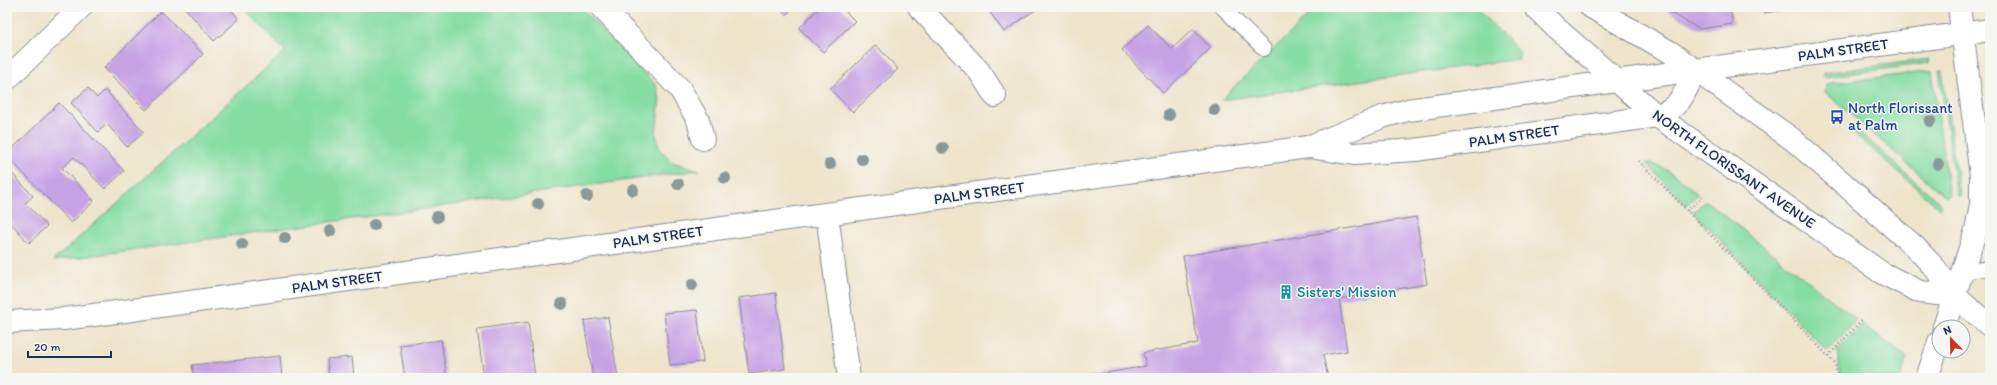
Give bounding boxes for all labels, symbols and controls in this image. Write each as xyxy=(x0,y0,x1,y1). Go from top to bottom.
street label: PALM STREET xyxy=(1796,35,1890,65)
place label: North Florissant at Palm xyxy=(1848,99,1953,134)
street label: NORTH FLORISSANT AVENUE xyxy=(1649,106,1819,232)
bus stop icon: North Florissant at Palm xyxy=(1829,109,1845,125)
street label: PALM STREET xyxy=(1467,121,1561,151)
street label: PALM STREET xyxy=(932,178,1026,208)
street label: PALM STREET xyxy=(611,222,705,252)
street label: PALM STREET xyxy=(290,267,384,297)
place label: Sisters' Mission xyxy=(1297,283,1397,301)
building icon: Sisters' Mission xyxy=(1278,284,1294,300)
north arrow xyxy=(1931,319,1971,359)
text: N xyxy=(1941,323,1953,338)
scale bar xyxy=(28,333,111,359)
text: 20 m xyxy=(34,340,61,354)

